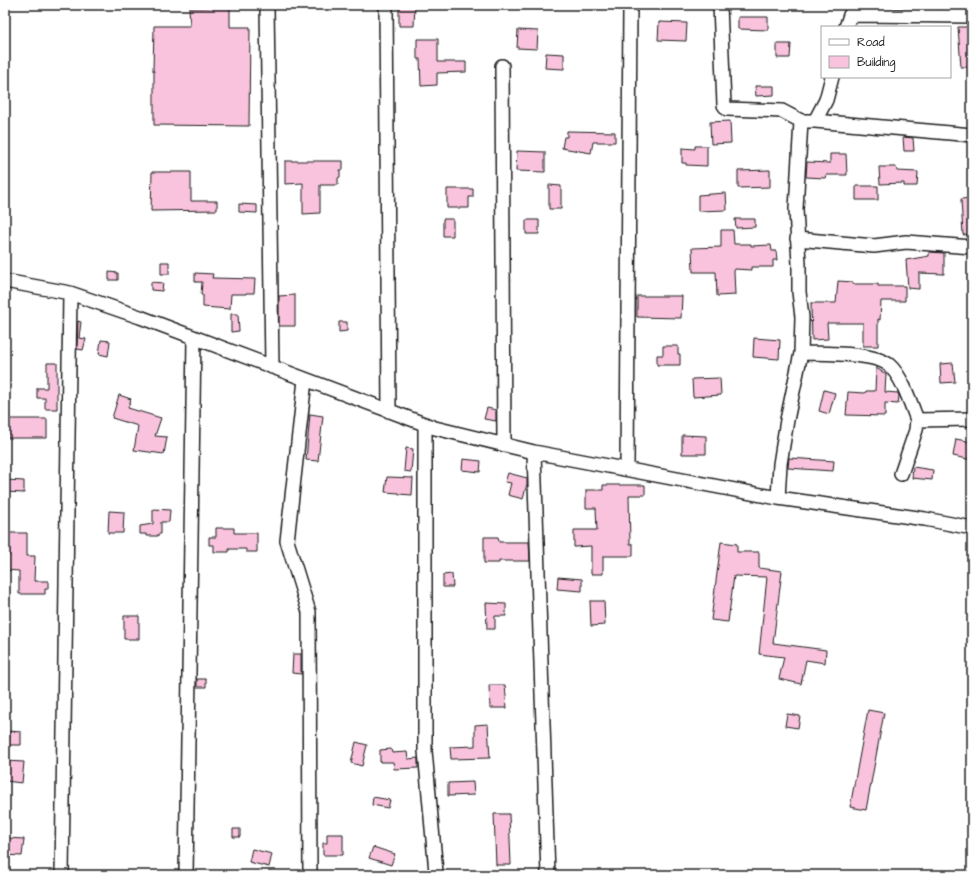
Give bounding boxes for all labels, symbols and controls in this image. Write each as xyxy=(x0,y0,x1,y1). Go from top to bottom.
legend xyxy=(821,26,951,78)
text: Road xyxy=(857,34,885,51)
text: Building xyxy=(857,54,895,72)

